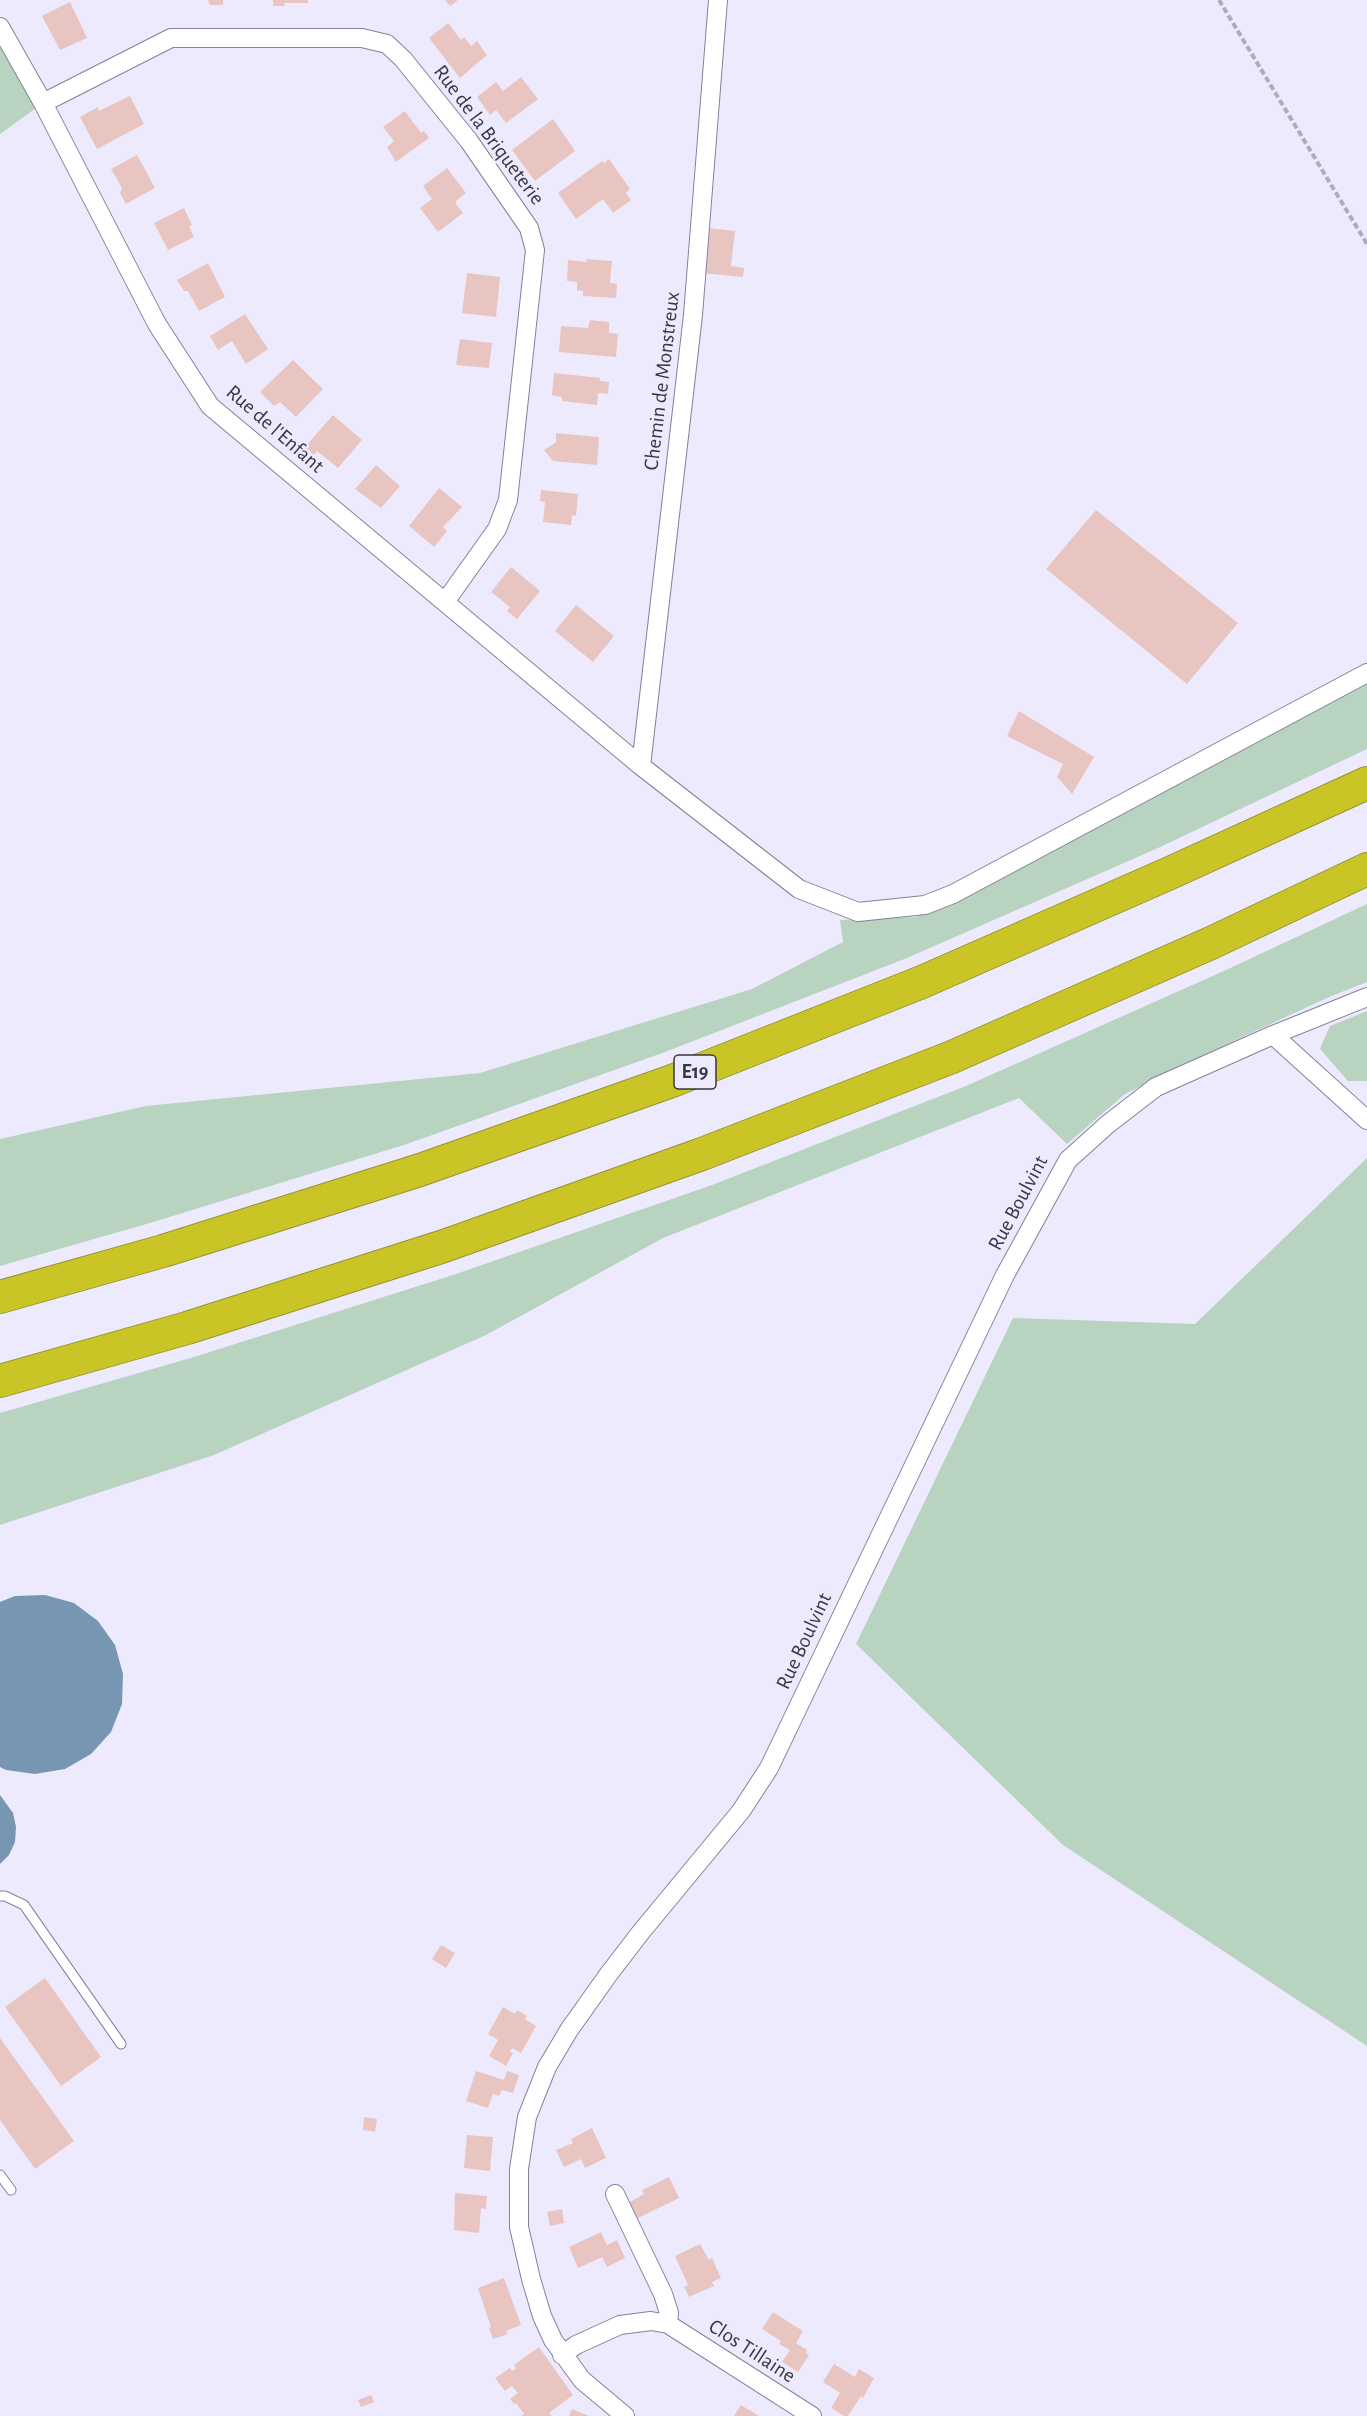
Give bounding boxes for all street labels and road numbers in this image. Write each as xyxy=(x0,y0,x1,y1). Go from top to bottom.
street label: Rue de la Briqueterie xyxy=(428,60,550,210)
street label: Chemin de Monstreux xyxy=(639,290,685,472)
street label: Rue de l'Enfant xyxy=(221,380,329,478)
road number: E19 xyxy=(674,1055,716,1089)
street label: Rue Boulvint xyxy=(983,1151,1053,1255)
street label: Rue Boulvint xyxy=(771,1589,837,1693)
street label: Clos Tillaine xyxy=(704,2314,800,2388)

